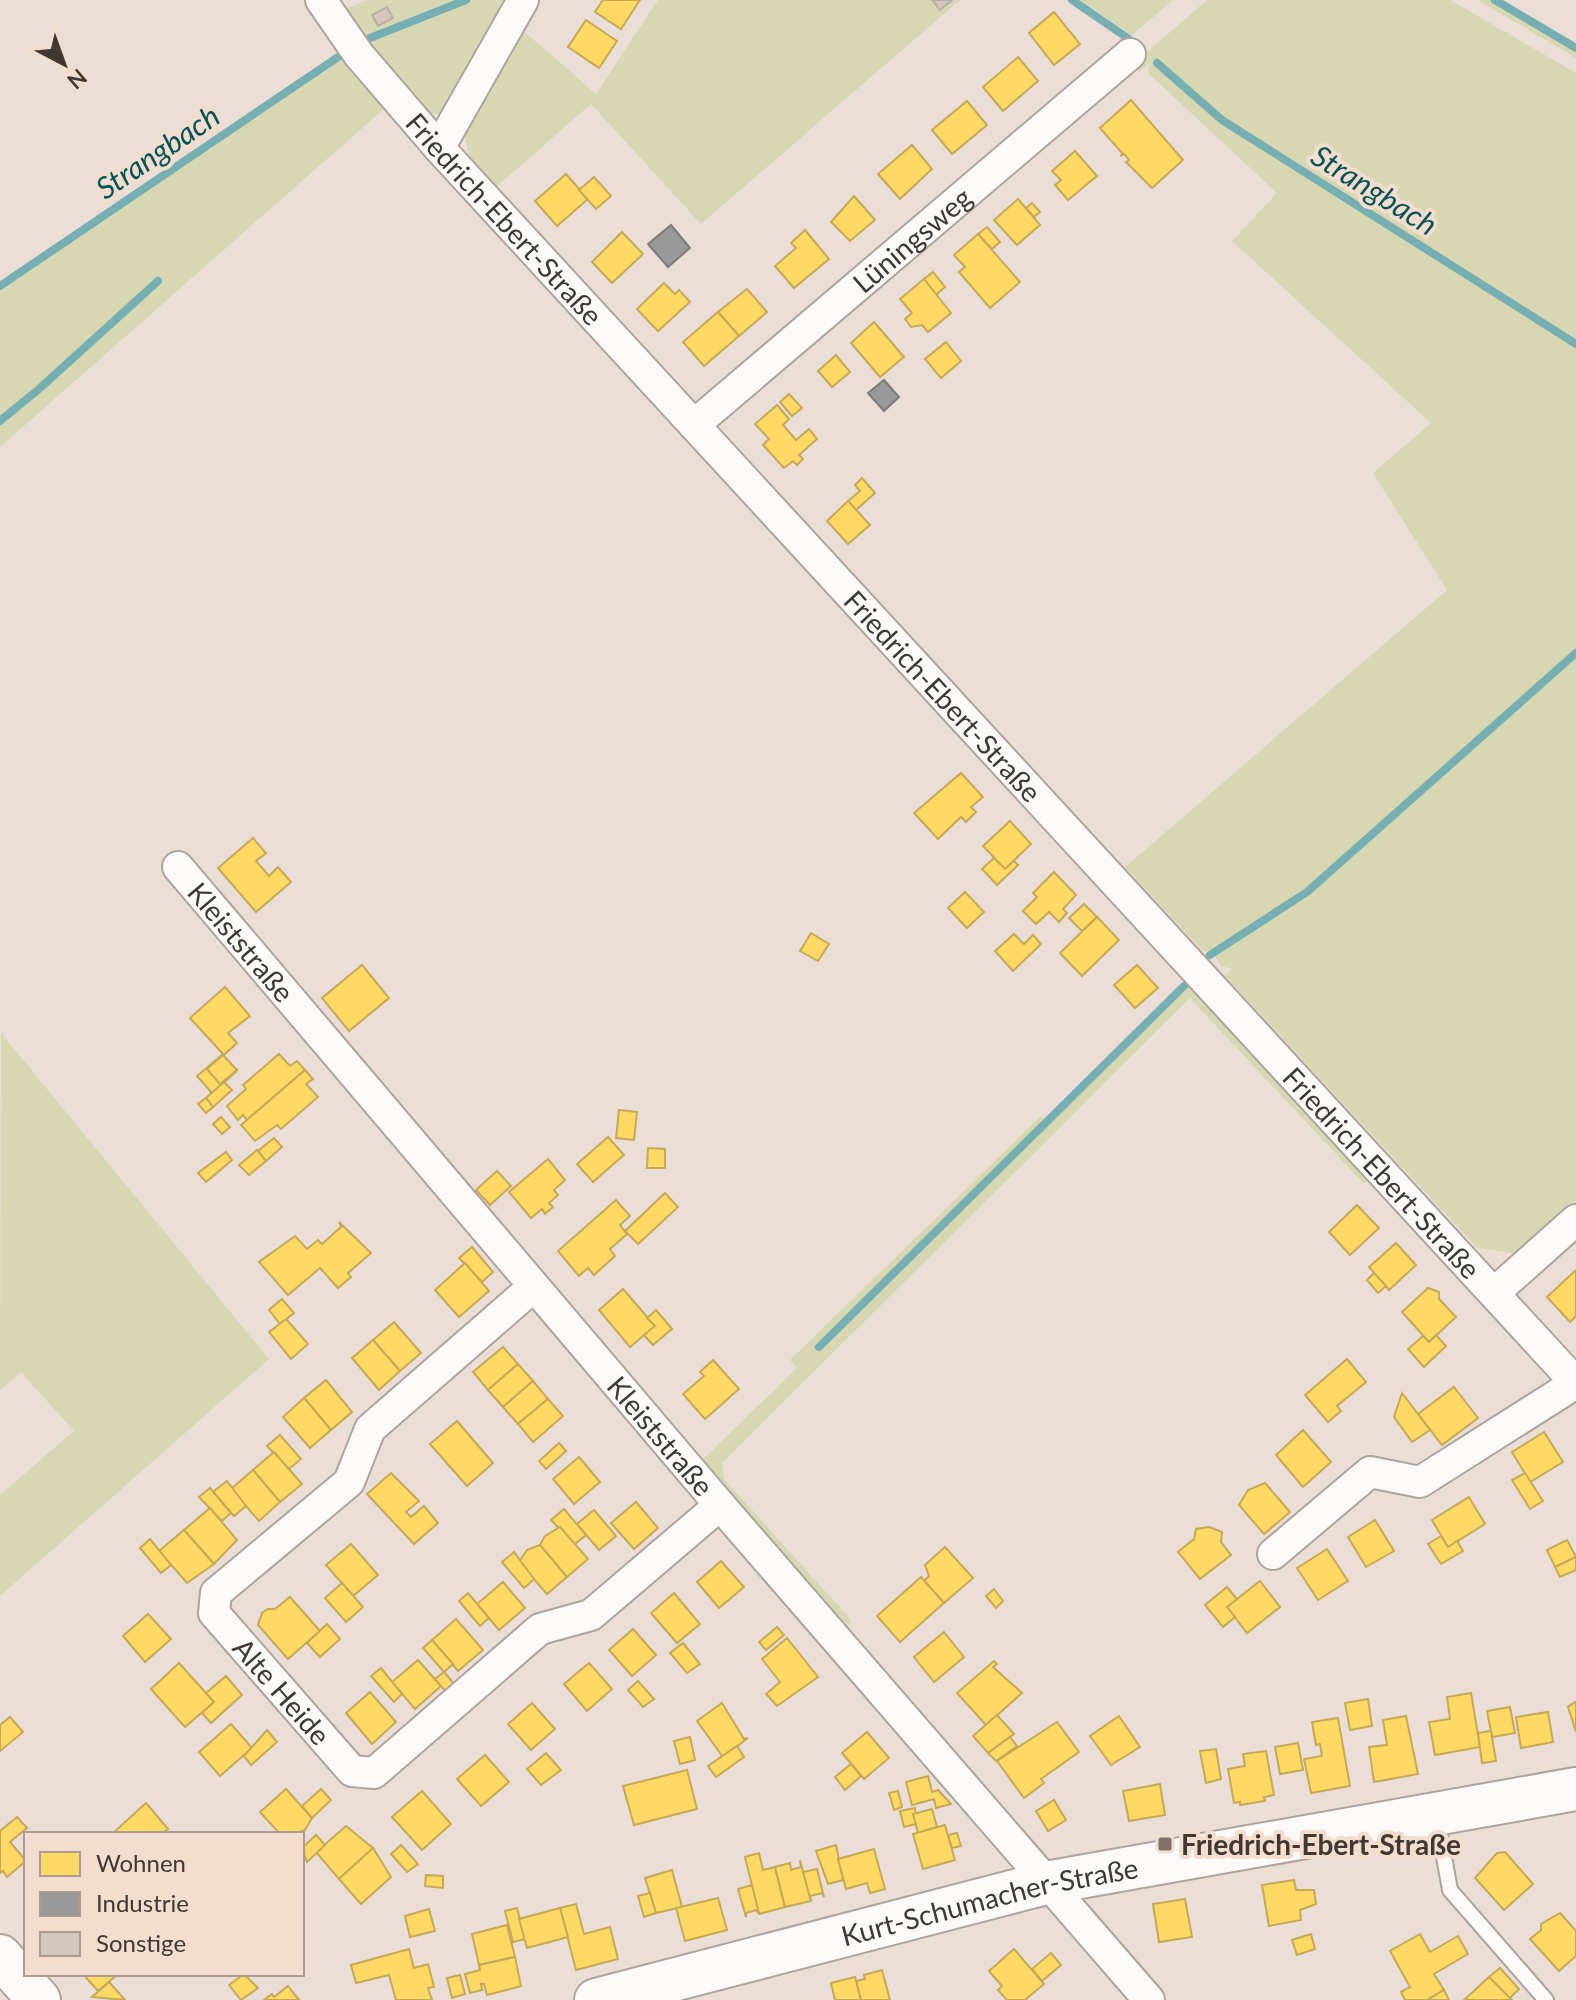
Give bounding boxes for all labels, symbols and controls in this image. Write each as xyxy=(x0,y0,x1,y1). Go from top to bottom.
north arrow xyxy=(24,24,104,104)
text: N xyxy=(62,64,93,95)
water label: Strangbach xyxy=(88,97,226,205)
street label: Friedrich-Ebert-Straße xyxy=(399,106,610,332)
water label: Strangbach xyxy=(1306,136,1444,242)
street label: Lüningsweg xyxy=(846,180,978,300)
street label: Friedrich-Ebert-Straße xyxy=(838,583,1049,808)
street label: Kleiststraße xyxy=(181,875,302,1008)
street label: Friedrich-Ebert-Straße xyxy=(1276,1060,1488,1285)
street label: Kleiststraße xyxy=(601,1369,721,1502)
street label: Alte Heide xyxy=(226,1631,338,1751)
place label: Friedrich-Ebert-Straße xyxy=(1181,1827,1461,1861)
legend xyxy=(24,1832,304,1976)
marker: Friedrich-Ebert-Straße xyxy=(1156,1835,1174,1853)
text: Wohnen xyxy=(96,1848,186,1877)
street label: Kurt-Schumacher-Straße xyxy=(837,1850,1141,1953)
text: Industrie xyxy=(96,1888,189,1917)
text: Sonstige xyxy=(96,1928,186,1957)

